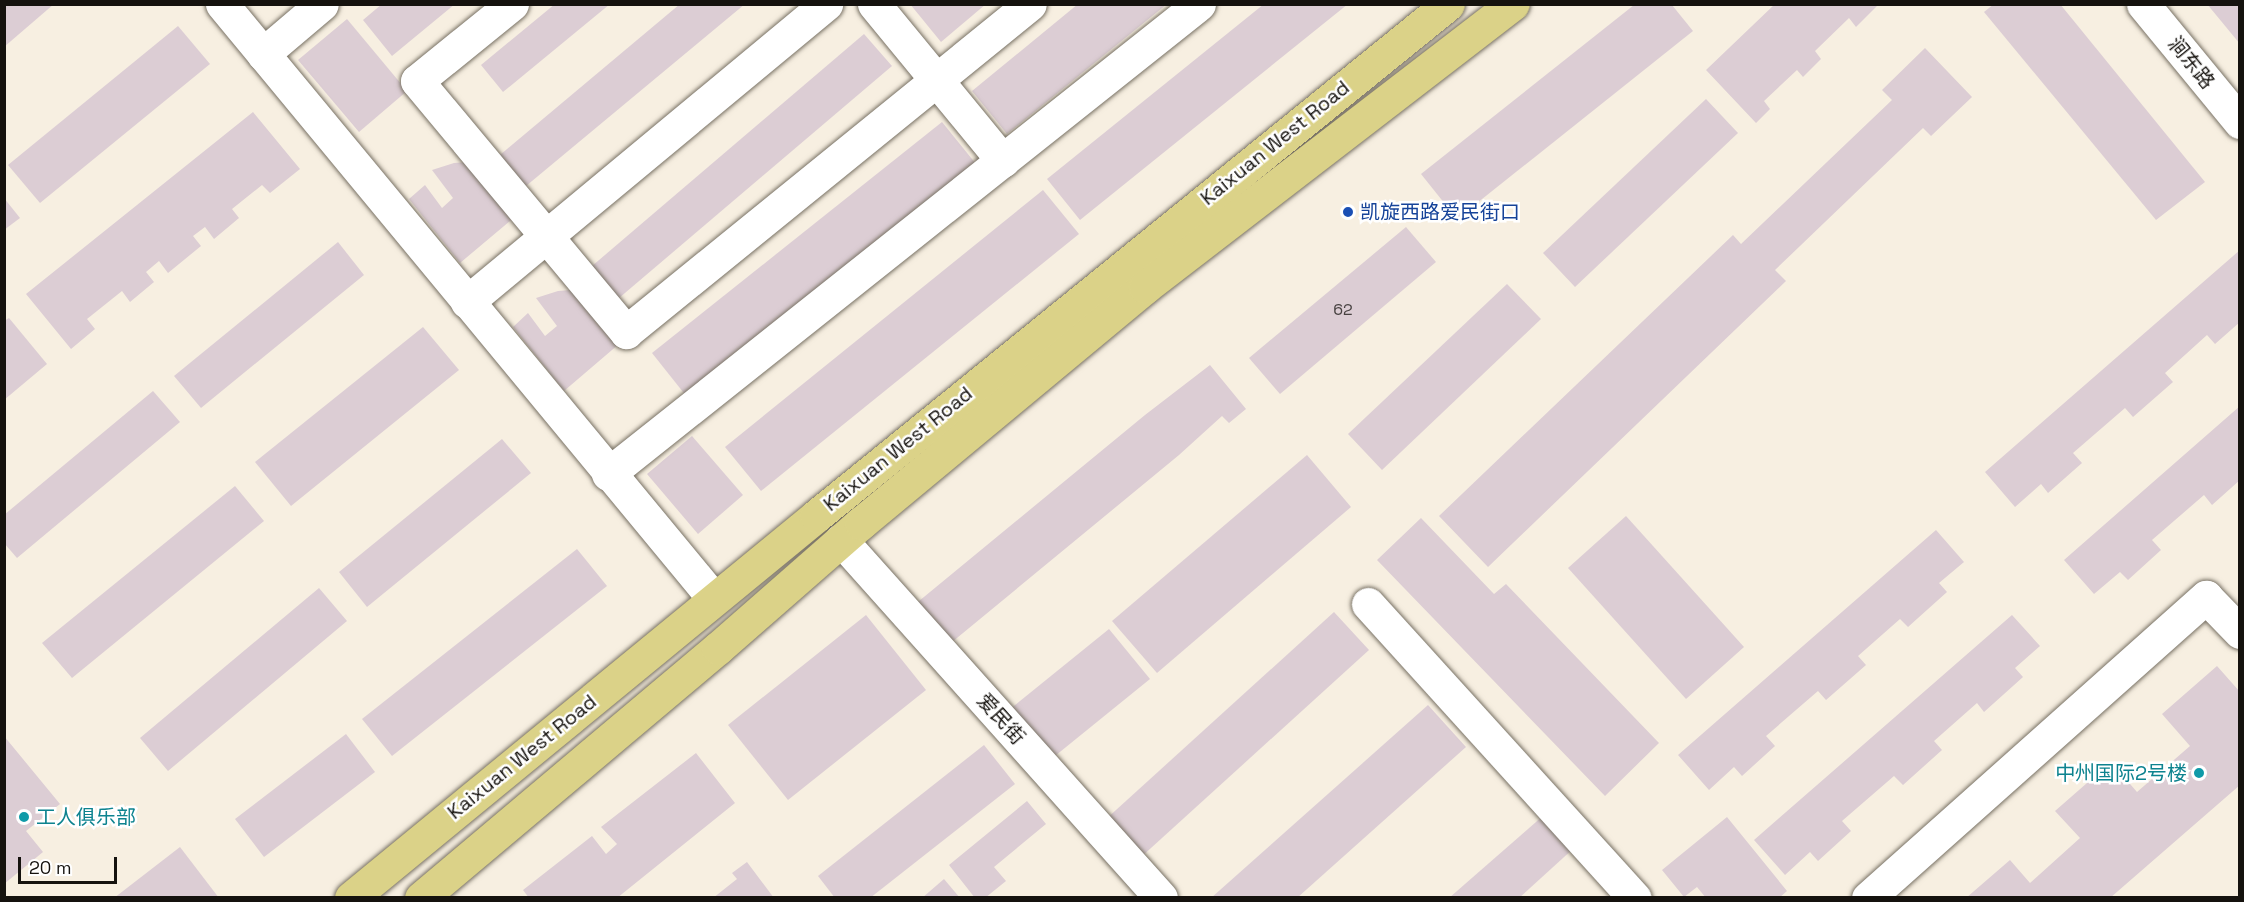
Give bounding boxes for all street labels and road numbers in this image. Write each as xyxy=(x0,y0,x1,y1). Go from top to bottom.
street label: 涧东路 xyxy=(2163,32,2219,94)
street label: Kaixuan West Road xyxy=(1196,76,1354,210)
street label: Kaixuan West Road xyxy=(819,382,977,516)
street label: 爱民街 xyxy=(972,689,1030,749)
street label: Kaixuan West Road xyxy=(443,690,601,824)

